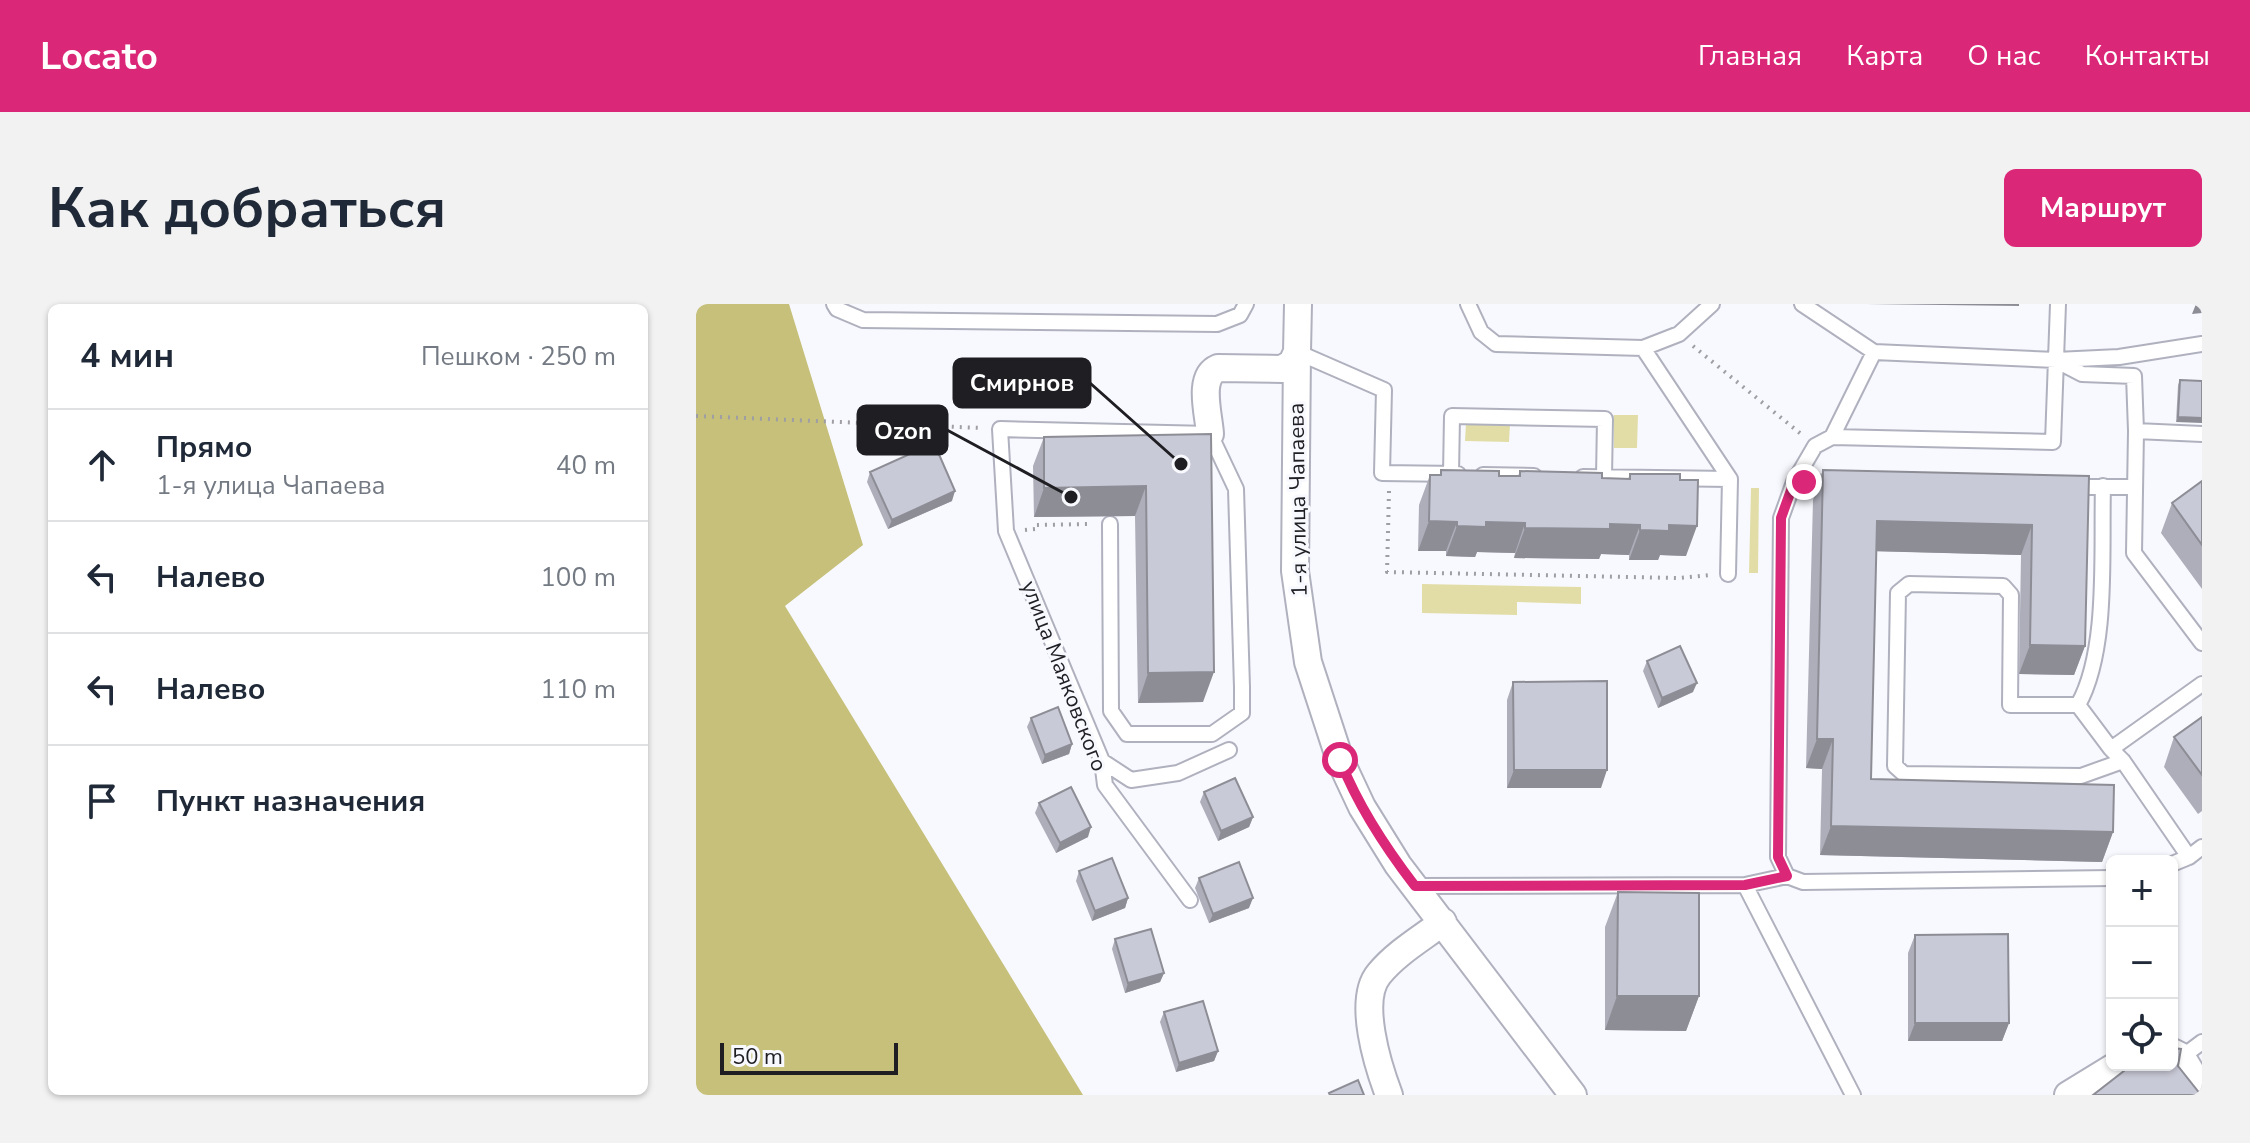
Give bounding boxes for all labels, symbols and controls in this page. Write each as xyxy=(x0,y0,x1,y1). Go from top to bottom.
text: Locato xyxy=(40,31,158,82)
text: Главная xyxy=(1698,37,1802,75)
text: Карта xyxy=(1846,37,1923,75)
text: О нас xyxy=(1967,37,2041,75)
text: Контакты xyxy=(2085,37,2210,75)
button: Маршрут xyxy=(2004,169,2202,247)
text: Как добраться xyxy=(48,170,446,247)
text: 4 мин xyxy=(80,333,174,379)
text: Пешком · 250 m xyxy=(421,339,616,374)
callout: Смирнов xyxy=(954,359,1090,407)
text: Смирнов xyxy=(970,367,1074,399)
street label: 1-я улица Чапаева xyxy=(1281,403,1315,597)
callout: Ozon xyxy=(858,406,947,454)
text: Ozon xyxy=(874,415,932,447)
text: Прямо xyxy=(156,427,253,468)
icon: ahead xyxy=(80,443,124,487)
text: 40 m xyxy=(556,448,616,483)
route end xyxy=(1786,464,1822,500)
text: 1-я улица Чапаева xyxy=(156,468,386,503)
icon: left xyxy=(80,555,124,599)
text: Налево xyxy=(156,557,265,598)
text: 100 m xyxy=(540,560,616,595)
street label: улица Маяковского xyxy=(1014,576,1114,776)
icon: left xyxy=(80,667,124,711)
text: Налево xyxy=(156,669,265,710)
text: 110 m xyxy=(540,672,616,707)
route start xyxy=(1322,742,1358,778)
icon: arrive xyxy=(80,779,124,823)
text: Пункт назначения xyxy=(156,781,425,822)
map controls xyxy=(2106,855,2178,1071)
button: + xyxy=(2106,855,2178,927)
button: − xyxy=(2106,927,2178,999)
button: locate xyxy=(2106,999,2178,1071)
scale bar xyxy=(720,1039,898,1075)
text: 50 m xyxy=(732,1042,783,1072)

